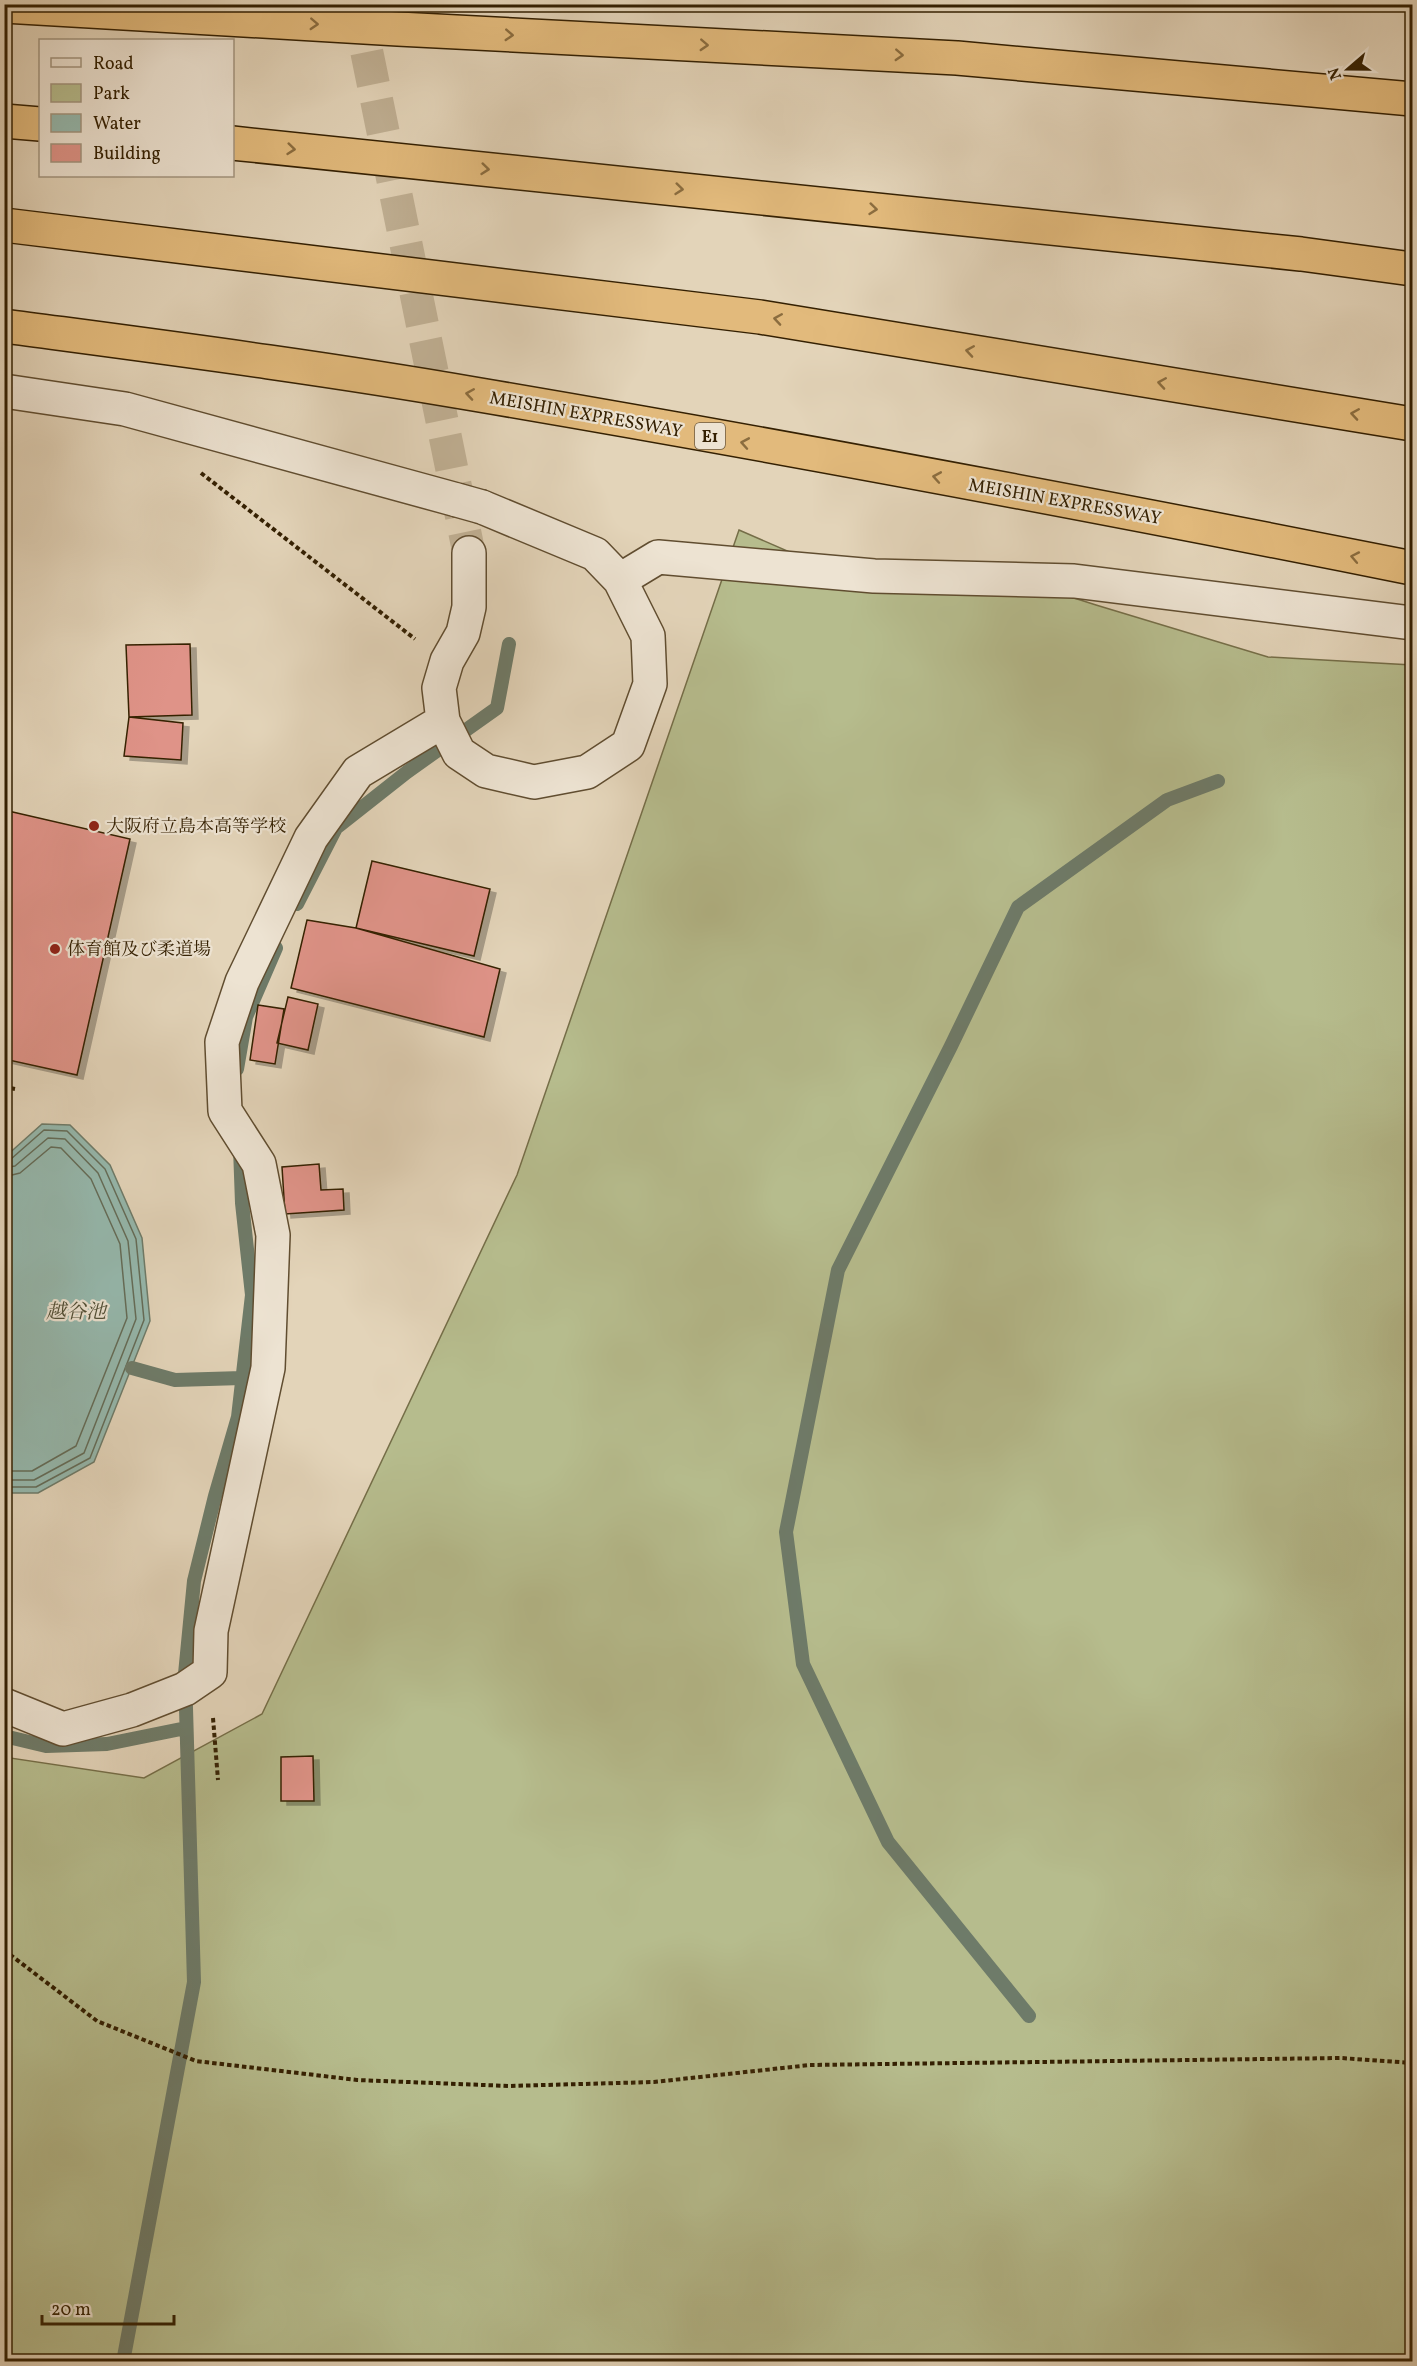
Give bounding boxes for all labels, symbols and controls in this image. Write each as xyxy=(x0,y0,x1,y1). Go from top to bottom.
one-way arrow xyxy=(310,18,319,31)
one-way arrow xyxy=(505,29,514,42)
one-way arrow xyxy=(699,38,708,51)
legend xyxy=(39,39,234,177)
north arrow xyxy=(1318,39,1378,99)
one-way arrow xyxy=(894,48,903,61)
text: Road xyxy=(93,52,134,77)
text: N xyxy=(1323,64,1348,83)
text: Park xyxy=(93,82,130,107)
text: Water xyxy=(93,112,141,137)
text: Building xyxy=(93,142,161,167)
one-way arrow xyxy=(286,142,295,155)
one-way arrow xyxy=(480,162,489,175)
one-way arrow xyxy=(674,182,683,195)
one-way arrow xyxy=(868,202,877,215)
one-way arrow xyxy=(773,314,782,326)
one-way arrow xyxy=(965,345,975,358)
one-way arrow xyxy=(1158,377,1167,389)
street label: MEISHIN EXPRESSWAY xyxy=(487,386,684,445)
one-way arrow xyxy=(465,388,475,400)
one-way arrow xyxy=(1350,409,1359,421)
road number: E1 xyxy=(695,423,725,449)
one-way arrow xyxy=(740,437,749,449)
one-way arrow xyxy=(932,471,942,484)
street label: MEISHIN EXPRESSWAY xyxy=(966,473,1163,532)
one-way arrow xyxy=(1350,551,1360,564)
place label: 大阪府立島本高等学校 xyxy=(106,815,286,840)
marker: 大阪府立島本高等学校 xyxy=(87,819,101,833)
place label: 体育館及び柔道場 xyxy=(67,938,211,963)
marker: 体育館及び柔道場 xyxy=(48,942,62,956)
water label: 越谷池 xyxy=(46,1299,108,1327)
scale bar xyxy=(42,2288,174,2326)
text: 20 m xyxy=(51,2298,91,2323)

